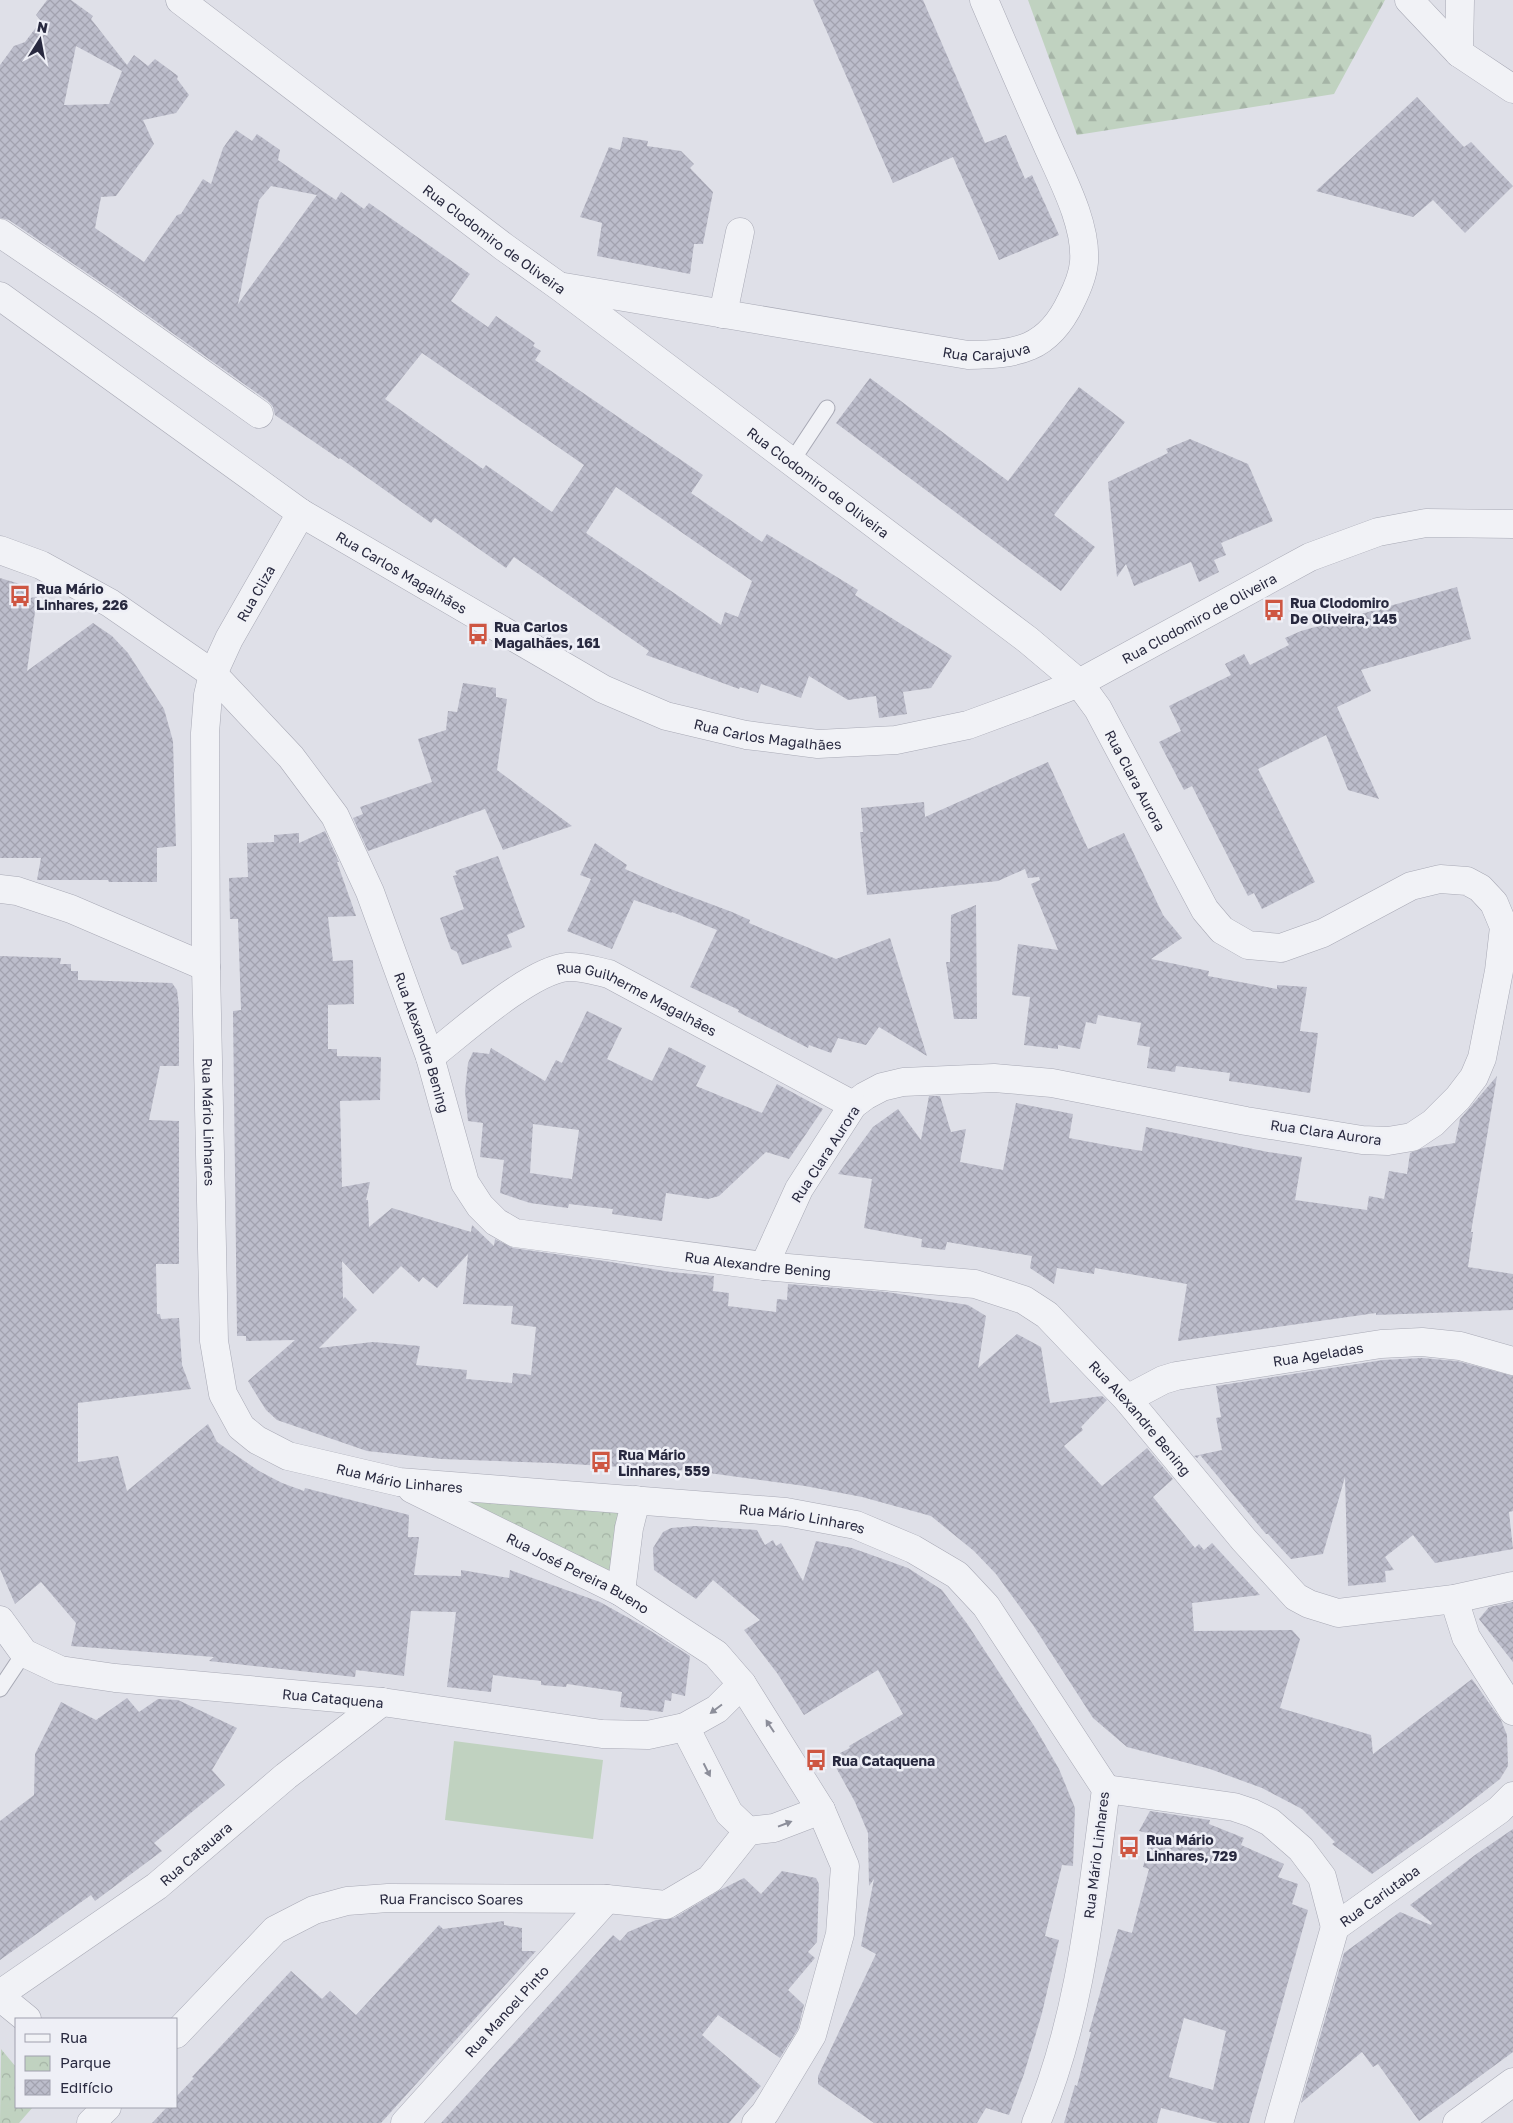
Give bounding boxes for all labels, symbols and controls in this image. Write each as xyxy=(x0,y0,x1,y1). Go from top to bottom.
north arrow xyxy=(15,15,65,65)
text: N xyxy=(36,17,49,36)
street label: Rua Clodomiro de Oliveira xyxy=(420,180,569,297)
street label: Rua Carajuva xyxy=(942,338,1032,363)
street label: Rua Clodomiro de Oliveira xyxy=(744,423,893,541)
street label: Rua Carlos Magalhães xyxy=(333,527,470,617)
street label: Rua Cliza xyxy=(232,562,278,624)
street label: Rua Clodomiro de Oliveira xyxy=(1119,569,1279,667)
place label: Rua Mário Linhares, 226 xyxy=(36,580,128,613)
bus stop icon: Rua Mário Linhares, 226 xyxy=(7,583,33,609)
place label: Rua Clodomiro De Oliveira, 145 xyxy=(1290,594,1398,627)
bus stop icon: Rua Clodomiro De Oliveira, 145 xyxy=(1261,597,1287,623)
place label: Rua Carlos Magalhães, 161 xyxy=(494,618,600,651)
bus stop icon: Rua Carlos Magalhães, 161 xyxy=(465,621,491,647)
street label: Rua Carlos Magalhães xyxy=(692,714,842,752)
street label: Rua Clara Aurora xyxy=(1102,727,1170,834)
street label: Rua Guilherme Magalhães xyxy=(554,958,720,1039)
street label: Rua Alexandre Bening xyxy=(391,970,454,1115)
street label: Rua Mário Linhares xyxy=(199,1058,219,1186)
street label: Rua Clara Aurora xyxy=(787,1102,863,1206)
street label: Rua Clara Aurora xyxy=(1269,1116,1383,1148)
street label: Rua Alexandre Bening xyxy=(684,1247,832,1280)
street label: Rua Ageladas xyxy=(1271,1338,1365,1369)
street label: Rua Alexandre Bening xyxy=(1086,1356,1195,1479)
place label: Rua Mário Linhares, 559 xyxy=(618,1446,710,1479)
bus stop icon: Rua Mário Linhares, 559 xyxy=(588,1449,614,1475)
street label: Rua Mário Linhares xyxy=(335,1459,464,1495)
street label: Rua Mário Linhares xyxy=(738,1500,868,1537)
street label: Rua José Pereira Bueno xyxy=(504,1529,653,1617)
street label: Rua Cataquena xyxy=(281,1685,384,1711)
one-way arrow xyxy=(710,1703,723,1714)
one-way arrow xyxy=(765,1720,775,1733)
bus stop icon: Rua Cataquena xyxy=(803,1747,829,1773)
place label: Rua Cataquena xyxy=(832,1752,935,1769)
one-way arrow xyxy=(703,1763,711,1778)
street label: Rua Mário Linhares xyxy=(1080,1790,1112,1920)
street label: Rua Catauara xyxy=(156,1818,235,1889)
one-way arrow xyxy=(778,1820,793,1828)
place label: Rua Mário Linhares, 729 xyxy=(1146,1831,1237,1864)
bus stop icon: Rua Mário Linhares, 729 xyxy=(1116,1834,1142,1860)
street label: Rua Cariutaba xyxy=(1336,1861,1422,1930)
street label: Rua Francisco Soares xyxy=(379,1889,523,1907)
street label: Rua Manoel Pinto xyxy=(460,1961,552,2060)
legend xyxy=(15,2018,178,2108)
text: Rua xyxy=(60,2028,87,2046)
text: Parque xyxy=(60,2053,111,2071)
text: Edifício xyxy=(60,2078,113,2096)

